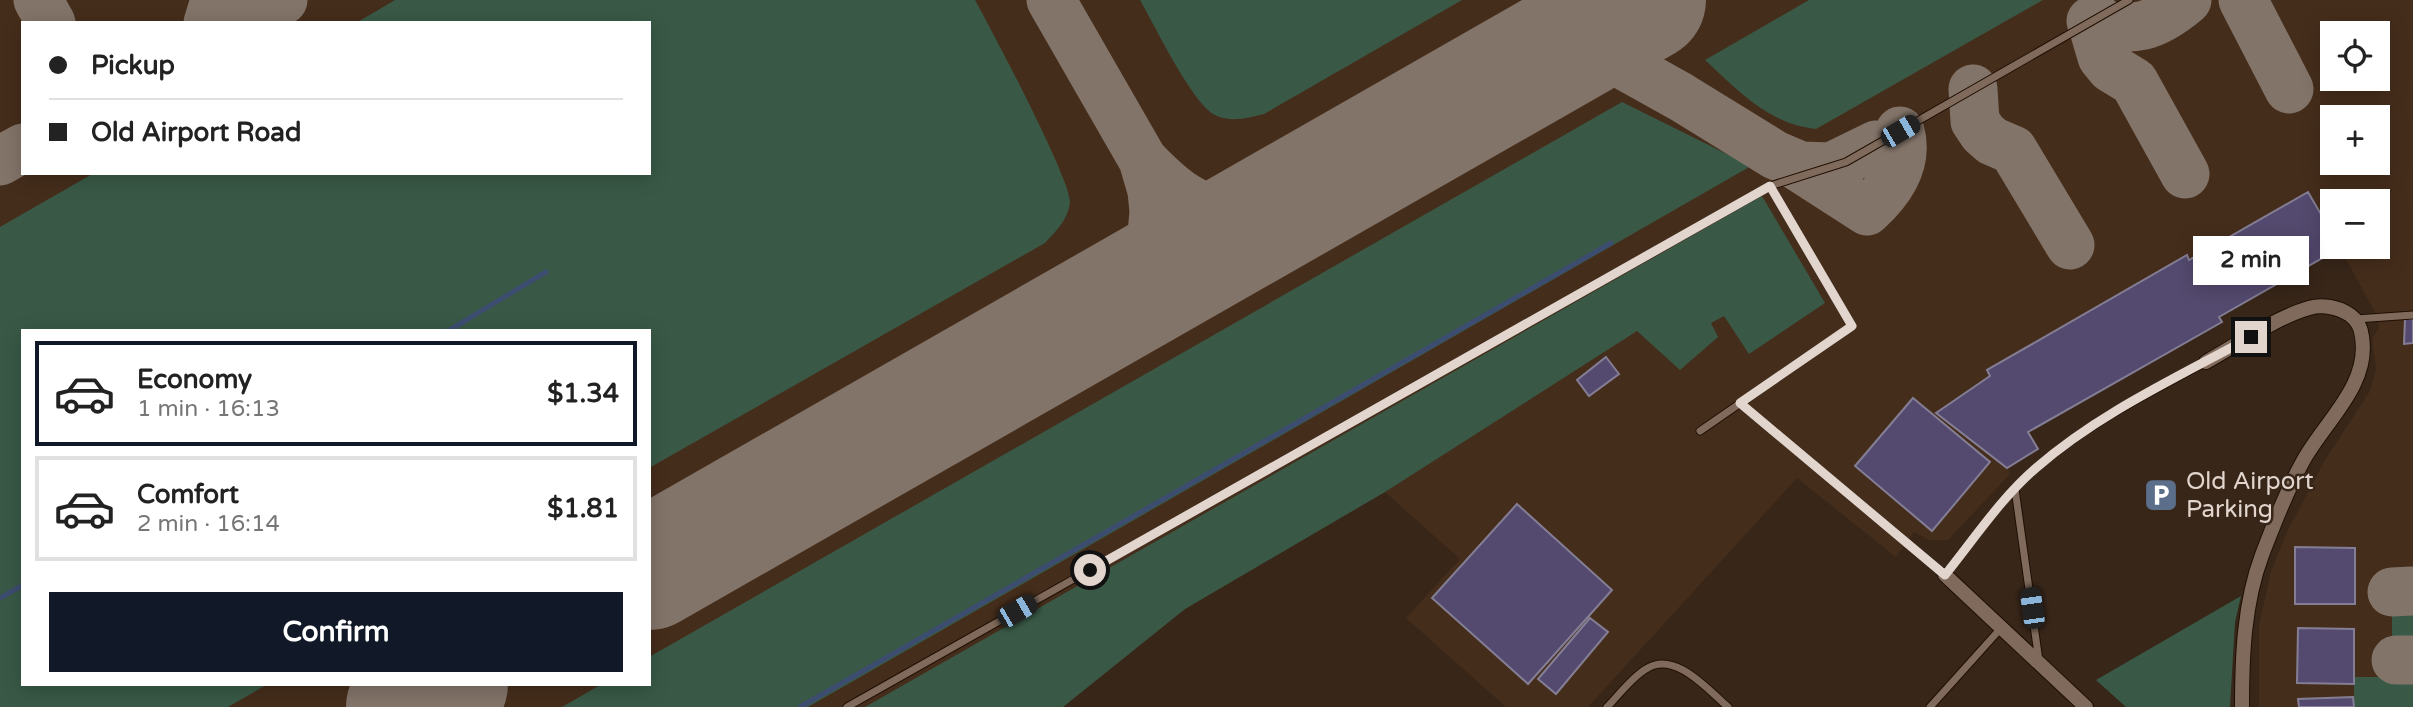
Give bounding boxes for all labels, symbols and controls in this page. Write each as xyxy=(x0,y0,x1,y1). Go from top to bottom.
map controls xyxy=(2320,21,2390,259)
button: locate xyxy=(2320,21,2390,91)
text: Pickup xyxy=(91,50,175,81)
button: + xyxy=(2320,105,2390,175)
car xyxy=(1877,111,1924,151)
text: Old Airport Road xyxy=(91,117,301,148)
button: − xyxy=(2320,189,2390,259)
callout: 2 min xyxy=(2193,236,2309,284)
text: 2 min xyxy=(2220,246,2282,274)
route end xyxy=(2235,321,2267,353)
icon: car xyxy=(53,362,116,425)
text: Economy xyxy=(137,364,252,395)
text: $1.34 xyxy=(547,378,619,409)
text: 1 min · 16:13 xyxy=(137,395,280,423)
place label: Old Airport Parking xyxy=(2186,467,2314,524)
parking icon: Old Airport Parking xyxy=(2142,476,2180,514)
icon: car xyxy=(53,477,116,540)
text: Comfort xyxy=(137,479,239,510)
text: $1.81 xyxy=(547,493,619,524)
text: 2 min · 16:14 xyxy=(137,510,280,538)
route start xyxy=(1074,554,1106,586)
car xyxy=(2019,586,2046,630)
car xyxy=(994,591,1041,631)
button: Confirm xyxy=(49,592,623,672)

